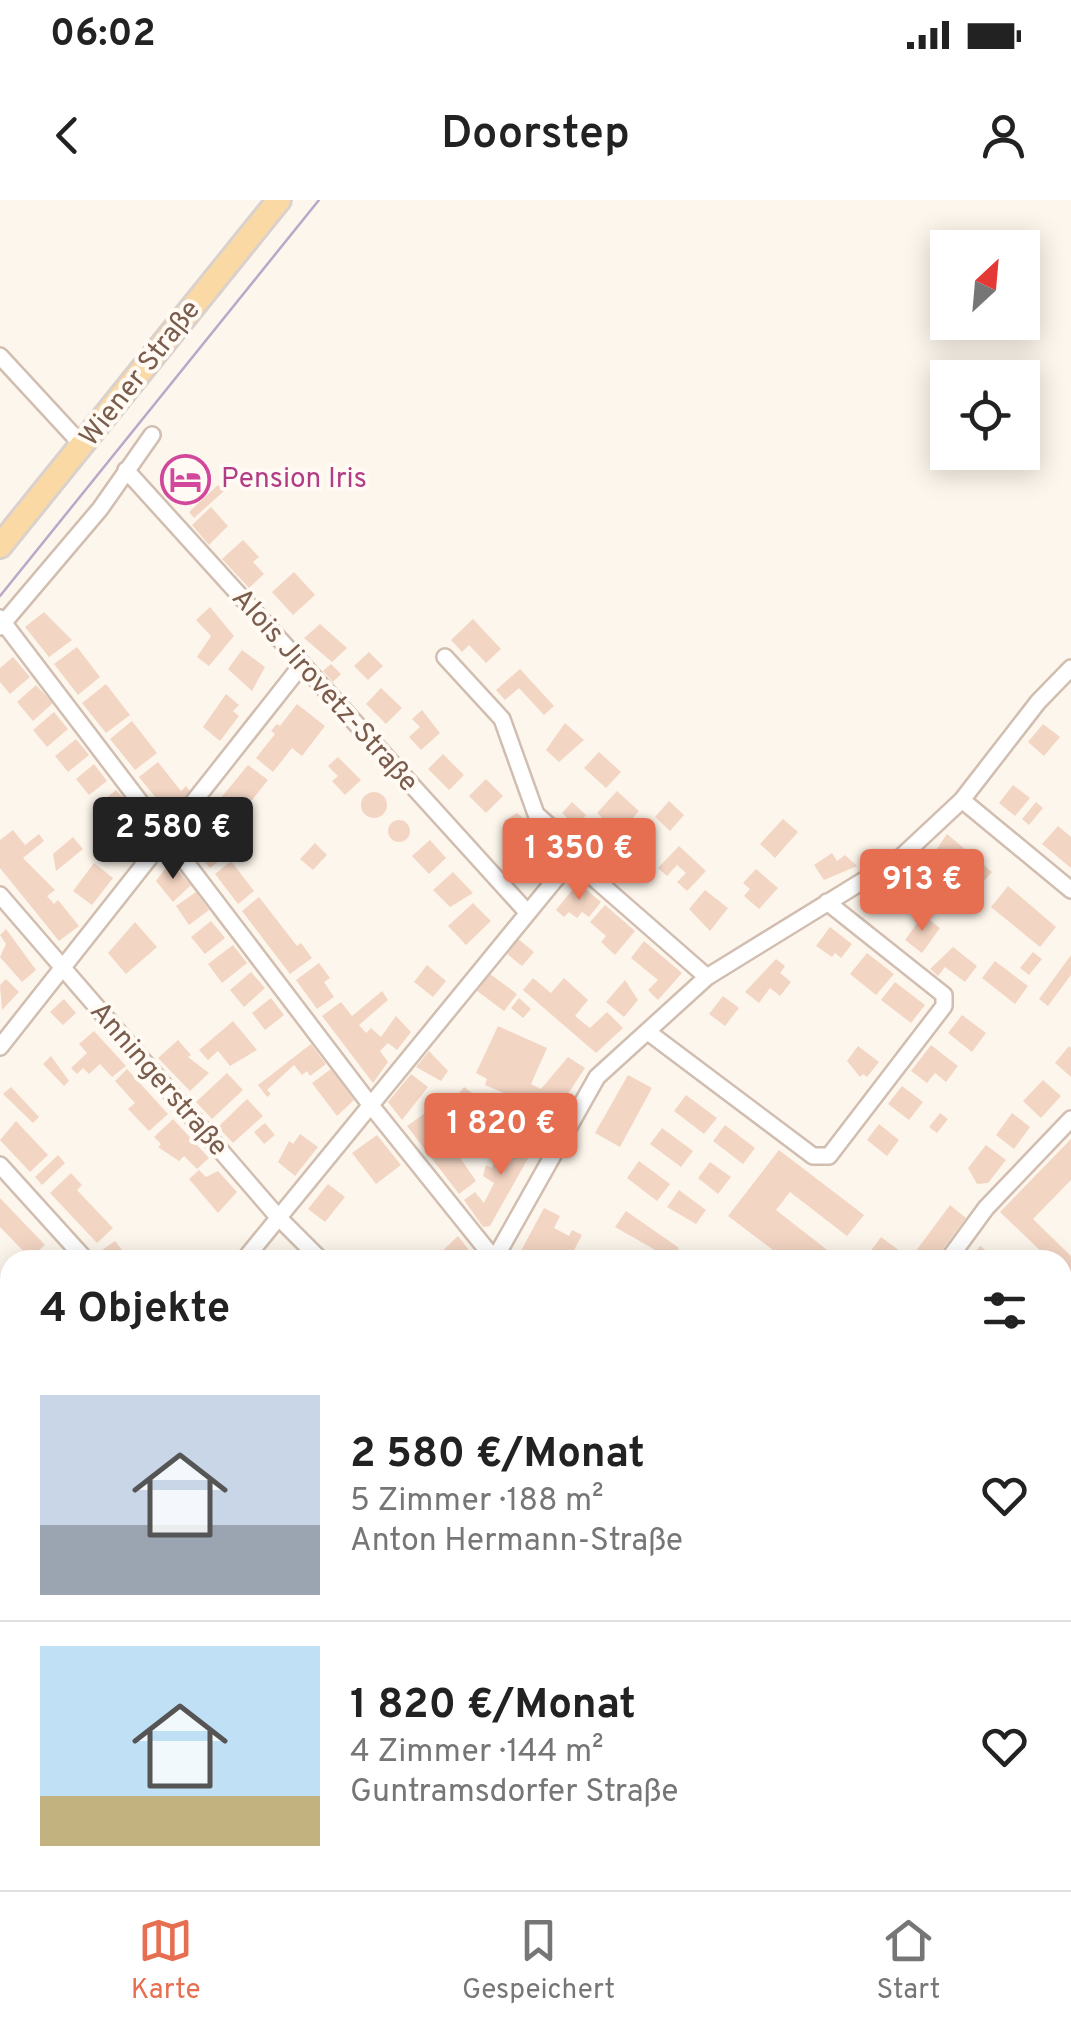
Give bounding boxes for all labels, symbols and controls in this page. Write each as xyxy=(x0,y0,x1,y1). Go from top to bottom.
text: 06:02 xyxy=(50,11,156,60)
text: Doorstep xyxy=(441,107,630,164)
icon: back xyxy=(40,108,95,163)
icon: person xyxy=(976,108,1031,163)
north arrow xyxy=(930,230,1040,340)
map controls xyxy=(930,230,1040,470)
street label: Wiener Straße xyxy=(72,293,210,455)
button: locate xyxy=(930,360,1040,470)
hotel icon: Pension Iris xyxy=(160,454,212,506)
place label: Pension Iris xyxy=(221,462,367,498)
street label: Alois Jirovetz-Straße xyxy=(223,581,425,801)
pin: 2 580 € xyxy=(81,797,265,882)
text: 2 580 € xyxy=(115,809,231,849)
pin: 1 350 € xyxy=(487,818,671,903)
text: 1 350 € xyxy=(525,830,633,870)
pin: 913 € xyxy=(852,849,992,934)
text: 913 € xyxy=(882,861,962,901)
street label: Anningerstraße xyxy=(81,995,235,1165)
pin: 1 820 € xyxy=(409,1093,593,1178)
text: 1 820 € xyxy=(446,1105,556,1145)
icon: filters xyxy=(977,1283,1032,1338)
text: 4 Objekte xyxy=(40,1284,230,1337)
text: 2 580 €/Monat xyxy=(350,1429,645,1482)
icon: home xyxy=(120,1435,240,1555)
icon: heart xyxy=(977,1468,1032,1523)
text: 5 Zimmer · 188 m² xyxy=(350,1482,604,1522)
text: Anton Hermann-Straße xyxy=(350,1522,683,1562)
text: 1 820 €/Monat xyxy=(350,1680,636,1733)
icon: home xyxy=(120,1686,240,1806)
icon: heart xyxy=(977,1719,1032,1774)
text: 4 Zimmer · 144 m² xyxy=(350,1733,604,1773)
text: Guntramsdorfer Straße xyxy=(350,1773,678,1813)
tab: Karte xyxy=(131,1913,201,2009)
tab: Gespeichert xyxy=(462,1913,615,2009)
tab: Start xyxy=(876,1913,940,2009)

